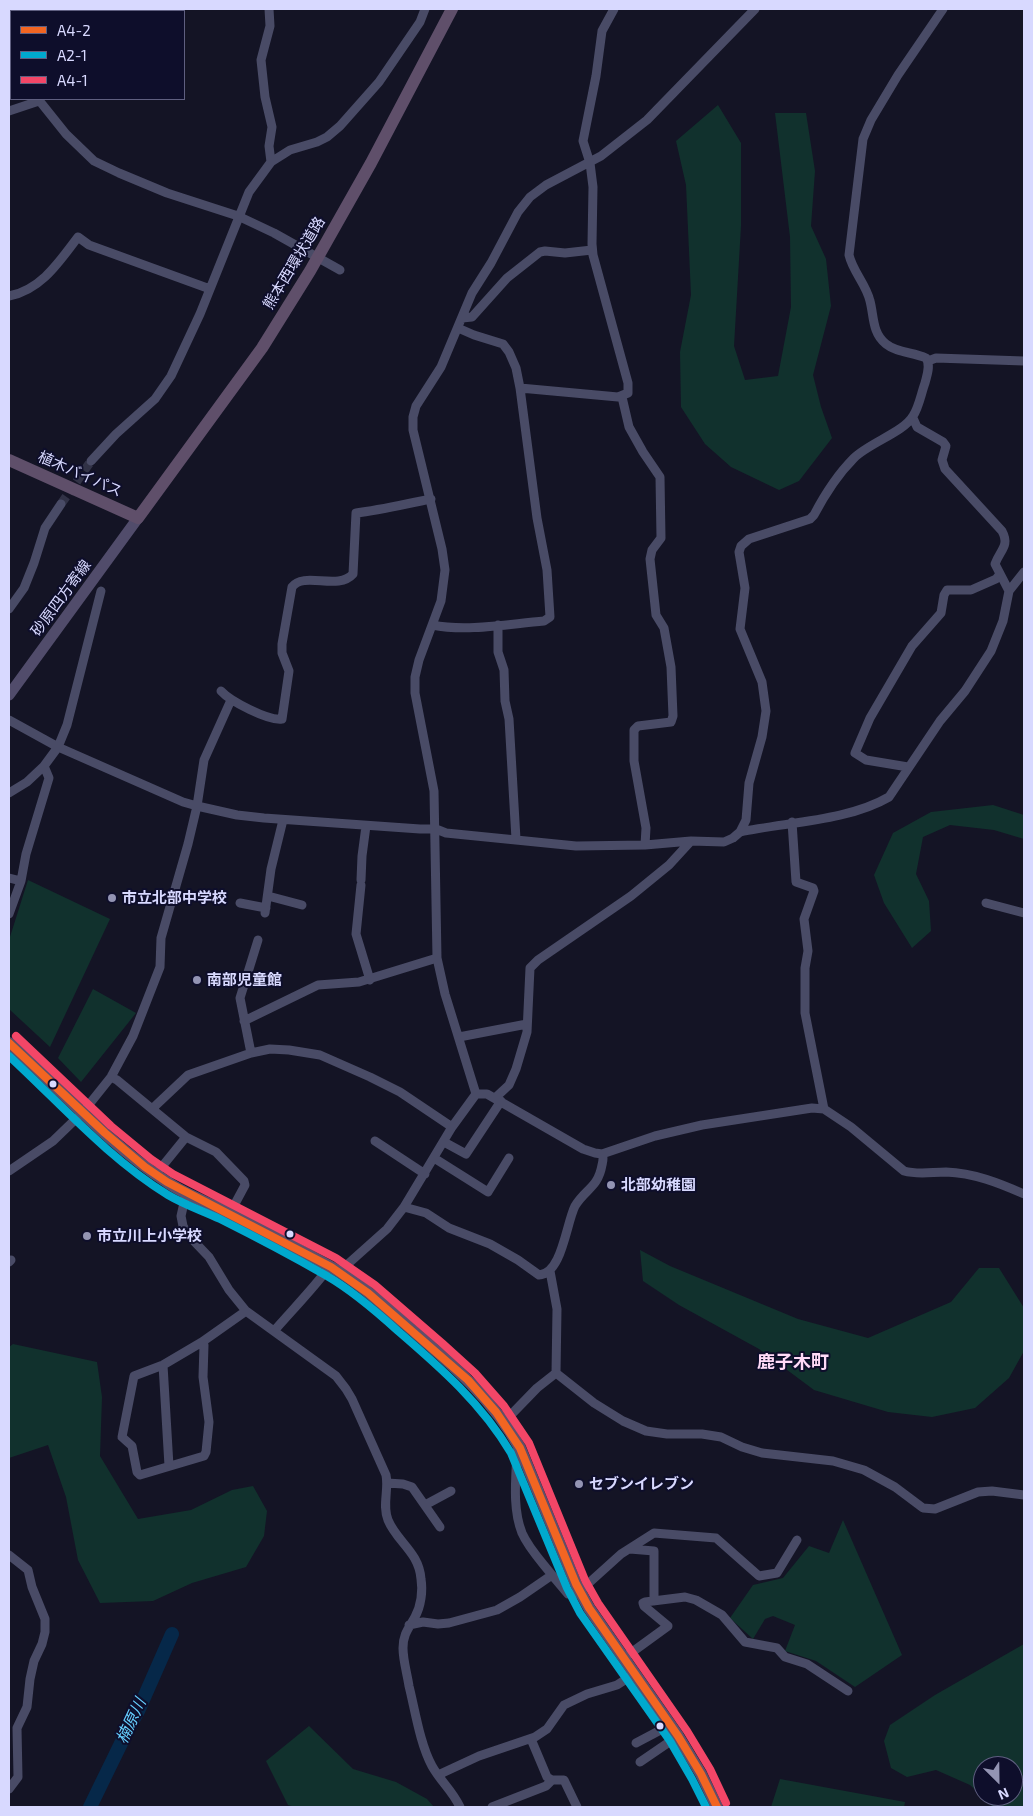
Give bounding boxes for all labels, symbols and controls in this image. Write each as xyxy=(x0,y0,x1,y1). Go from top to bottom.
legend xyxy=(10,10,185,100)
text: A4-2 xyxy=(57,21,91,39)
text: A2-1 xyxy=(57,46,87,64)
text: A4-1 xyxy=(57,71,88,89)
street label: 熊本西環状道路 xyxy=(259,213,329,313)
street label: 植木バイパス xyxy=(35,447,125,501)
street label: 砂原四方寄線 xyxy=(27,556,95,640)
place label: 市立北部中学校 xyxy=(122,889,227,907)
marker: 市立北部中学校 xyxy=(106,892,118,904)
place label: 南部児童館 xyxy=(207,971,282,989)
marker: 南部児童館 xyxy=(191,974,203,986)
unlabelled marker xyxy=(48,1079,58,1089)
place label: 北部幼稚園 xyxy=(621,1176,696,1194)
marker: 北部幼稚園 xyxy=(605,1179,617,1191)
place label: 市立川上小学校 xyxy=(97,1227,202,1245)
unlabelled marker xyxy=(285,1229,295,1239)
marker: 市立川上小学校 xyxy=(81,1230,93,1242)
district label: 鹿子木町 xyxy=(757,1351,829,1373)
place label: セブンイレブン xyxy=(589,1475,694,1493)
marker: セブンイレブン xyxy=(573,1478,585,1490)
water label: 楠原川 xyxy=(112,1695,150,1747)
unlabelled marker xyxy=(655,1721,665,1731)
north arrow xyxy=(973,1756,1023,1806)
text: N xyxy=(996,1785,1012,1804)

